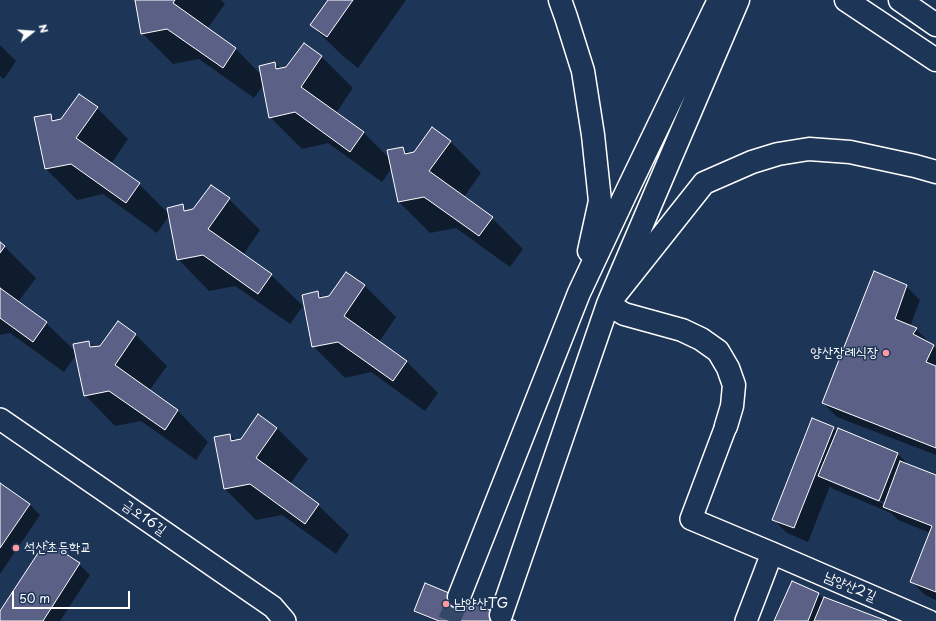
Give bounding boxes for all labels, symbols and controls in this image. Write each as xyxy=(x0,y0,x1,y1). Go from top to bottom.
north arrow xyxy=(12,12,52,52)
text: N xyxy=(35,22,53,35)
place label: 양산장례식장 xyxy=(810,345,878,361)
marker: 양산장례식장 xyxy=(881,348,891,358)
street label: 금오16길 xyxy=(119,497,169,539)
place label: 석산초등학교 xyxy=(24,540,92,556)
marker: 석산초등학교 xyxy=(11,543,21,553)
street label: 남양산2길 xyxy=(821,569,879,605)
scale bar xyxy=(14,583,132,609)
text: 50 m xyxy=(19,589,50,607)
place label: 남양산TG xyxy=(454,596,508,612)
marker: 남양산TG xyxy=(441,599,451,609)

